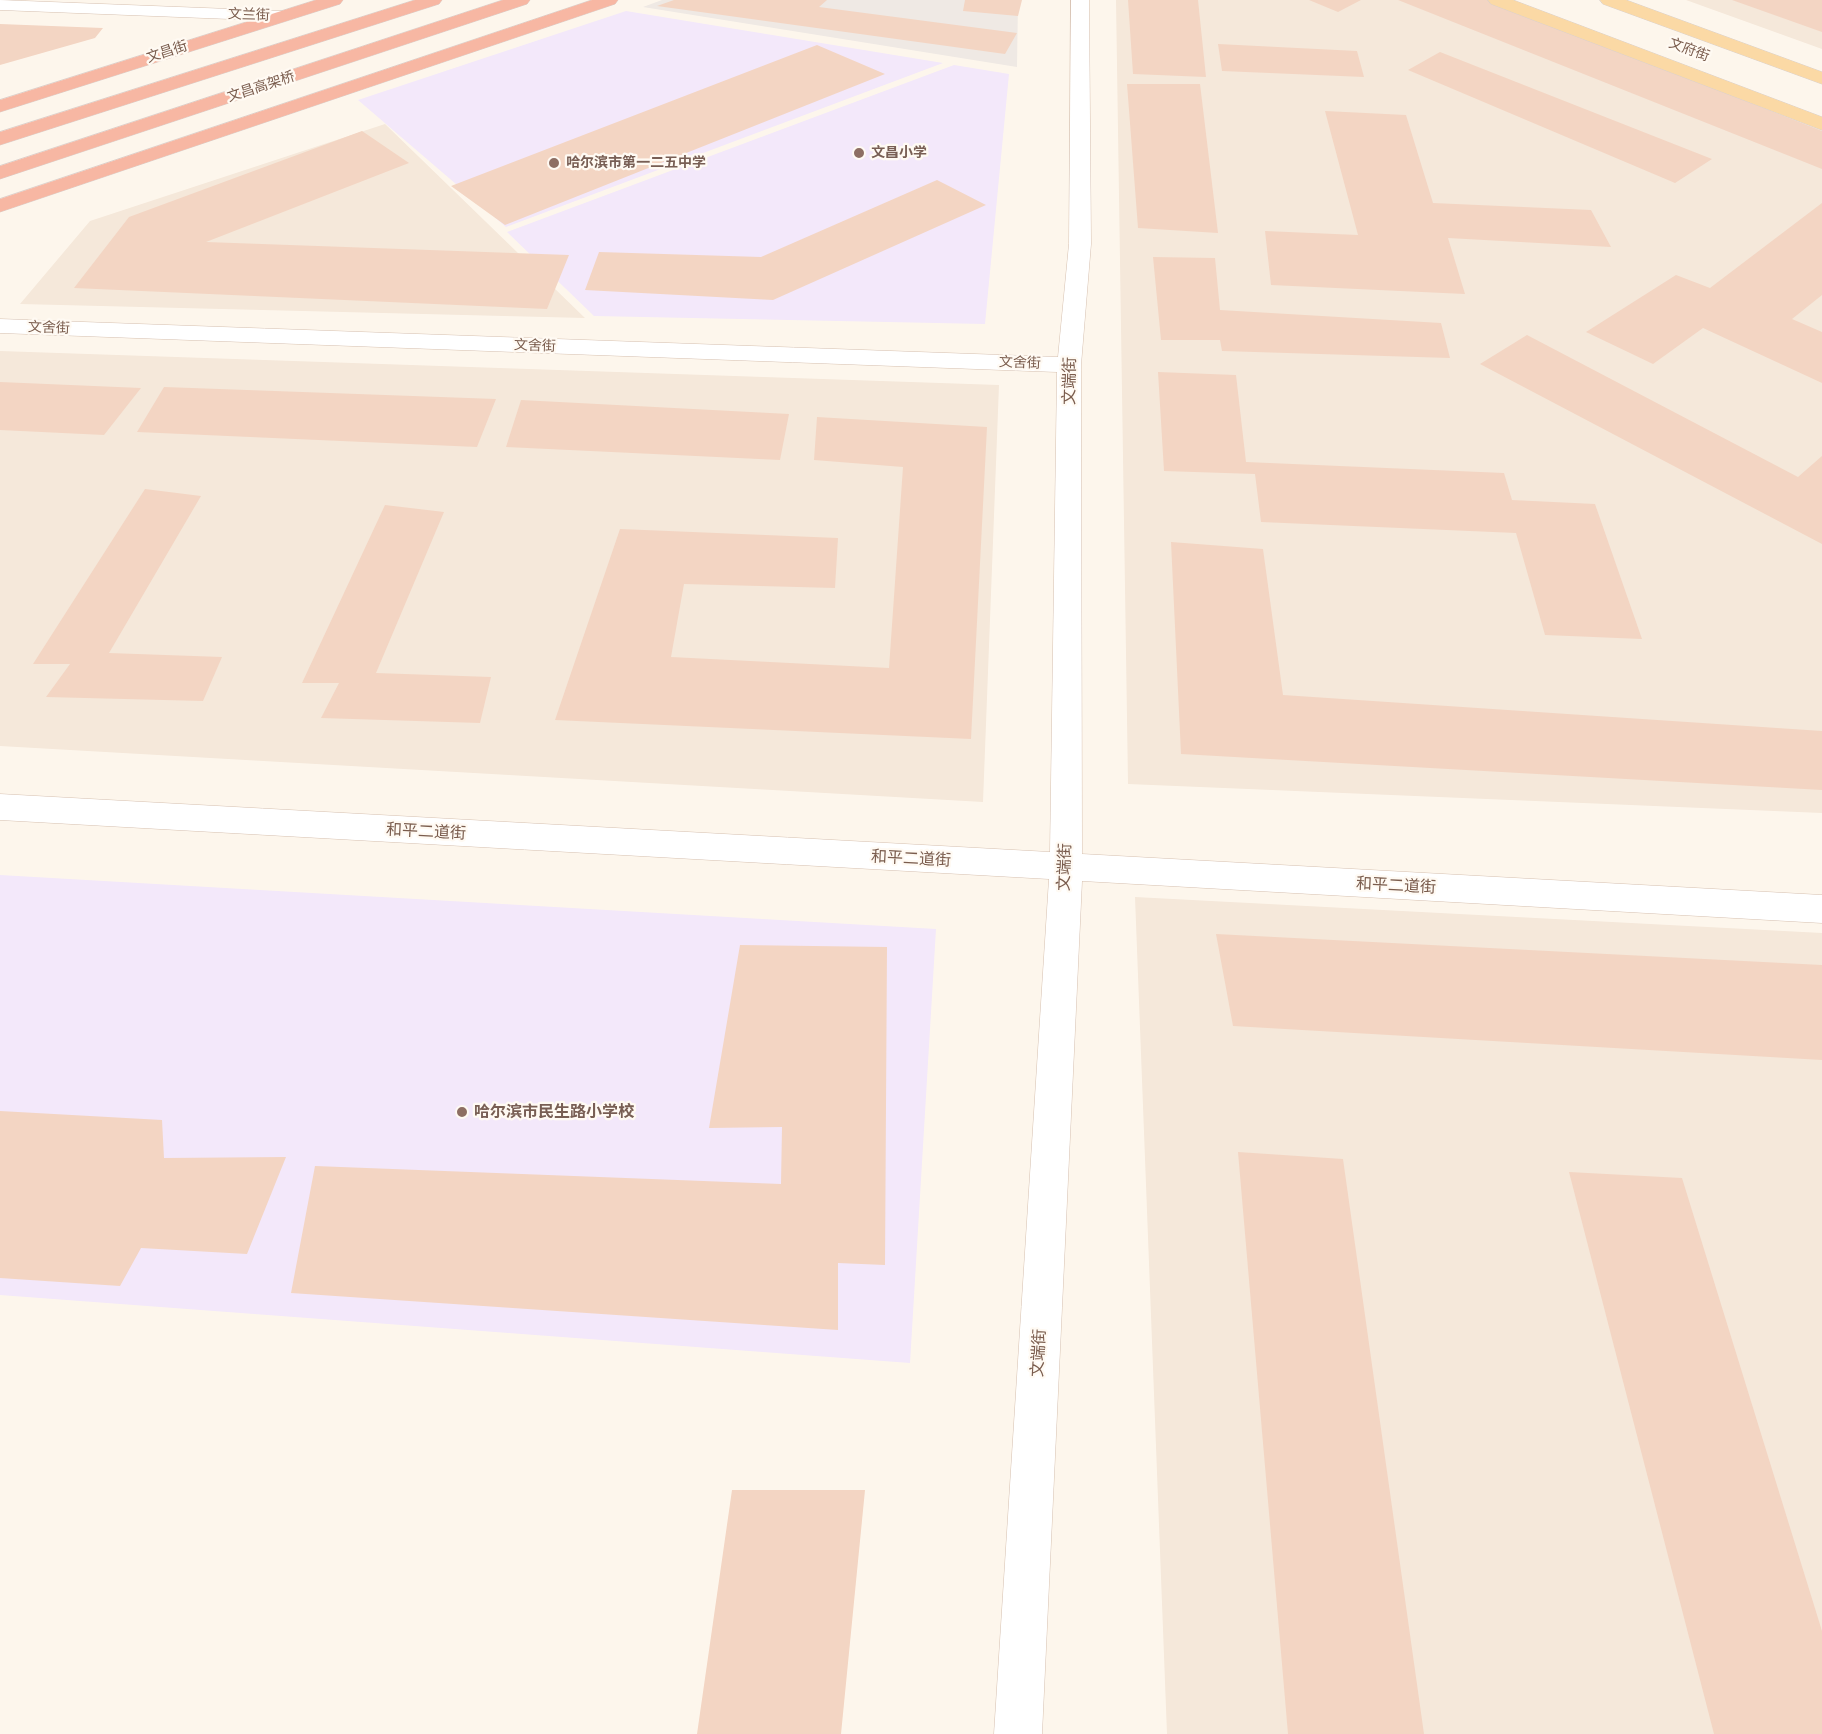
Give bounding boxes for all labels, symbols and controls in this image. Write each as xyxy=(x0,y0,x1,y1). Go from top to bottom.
street label: 文兰街 xyxy=(228,6,270,24)
street label: 文府街 xyxy=(1666,35,1712,65)
street label: 文昌街 xyxy=(144,38,190,66)
street label: 文昌高架桥 xyxy=(225,68,297,106)
place label: 文昌小学 xyxy=(871,145,927,161)
marker: 文昌小学 xyxy=(852,146,866,160)
place label: 哈尔滨市第一二五中学 xyxy=(566,155,706,171)
marker: 哈尔滨市第一二五中学 xyxy=(547,156,561,170)
street label: 文舍街 xyxy=(28,319,70,337)
street label: 文舍街 xyxy=(514,337,556,355)
street label: 文舍街 xyxy=(999,354,1041,372)
street label: 文端街 xyxy=(1060,357,1080,405)
street label: 和平二道街 xyxy=(386,820,466,844)
street label: 文端街 xyxy=(1055,843,1075,891)
street label: 和平二道街 xyxy=(871,847,951,871)
street label: 和平二道街 xyxy=(1356,874,1436,898)
place label: 哈尔滨市民生路小学校 xyxy=(474,1102,634,1122)
marker: 哈尔滨市民生路小学校 xyxy=(455,1105,469,1119)
street label: 文端街 xyxy=(1028,1329,1050,1377)

